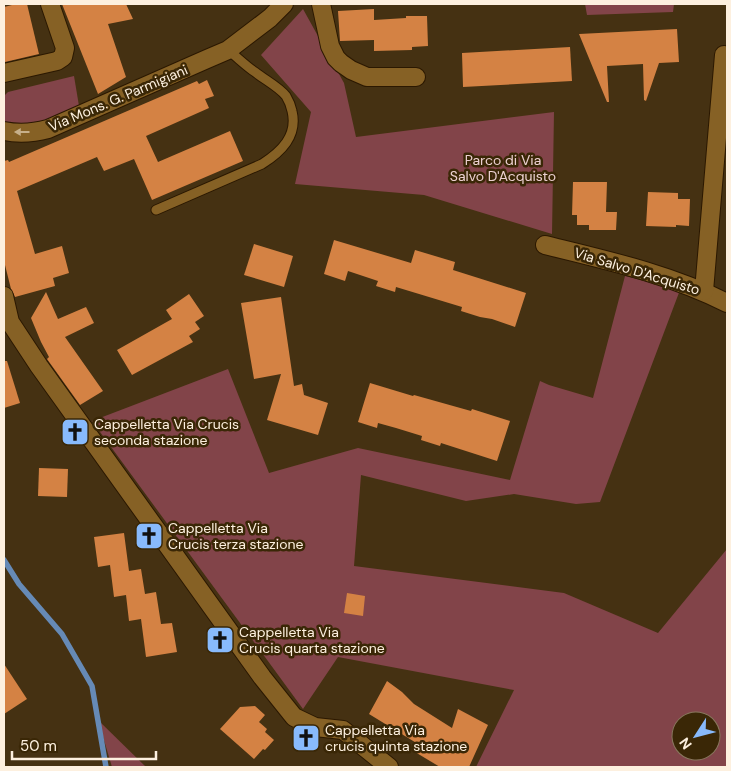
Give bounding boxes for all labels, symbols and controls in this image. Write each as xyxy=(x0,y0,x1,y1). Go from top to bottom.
street label: Via Mons. G. Parmigiani xyxy=(46,61,190,135)
one-way arrow xyxy=(13,128,29,136)
park label: Parco di Via Salvo D'Acquisto xyxy=(450,151,556,185)
street label: Via Salvo D'Acquisto xyxy=(572,243,702,299)
place label: Cappelletta Via Crucis seconda stazione xyxy=(94,415,239,449)
church icon: Cappelletta Via Crucis seconda stazione xyxy=(60,417,90,447)
place label: Cappelletta Via Crucis terza stazione xyxy=(168,519,303,553)
church icon: Cappelletta Via Crucis terza stazione xyxy=(134,521,164,551)
place label: Cappelletta Via Crucis quarta stazione xyxy=(239,623,385,657)
church icon: Cappelletta Via Crucis quarta stazione xyxy=(205,625,235,655)
north arrow xyxy=(671,711,721,761)
place label: Cappelletta Via crucis quinta stazione xyxy=(325,721,467,755)
church icon: Cappelletta Via crucis quinta stazione xyxy=(291,723,321,753)
scale bar xyxy=(12,728,156,760)
text: N xyxy=(675,734,696,753)
text: 50 m xyxy=(20,736,57,756)

